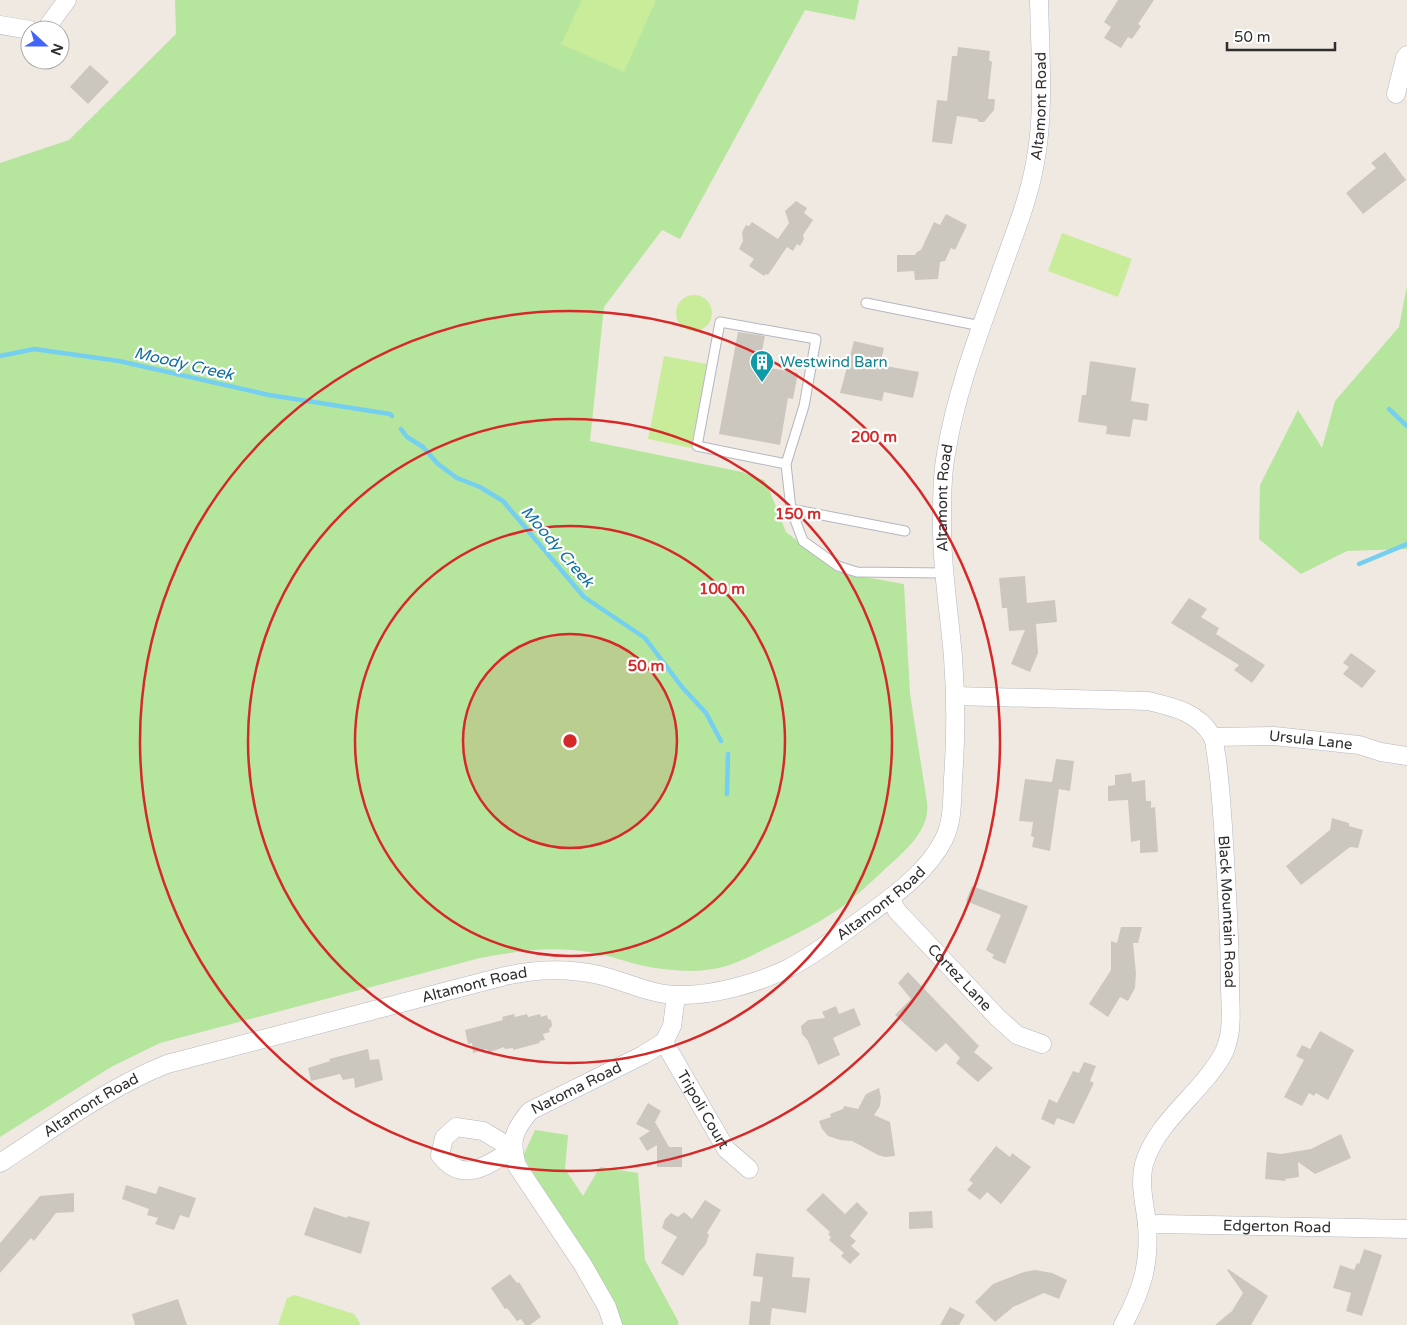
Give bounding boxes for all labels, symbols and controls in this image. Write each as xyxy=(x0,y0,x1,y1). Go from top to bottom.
north arrow xyxy=(20,20,70,70)
scale bar xyxy=(1227,20,1334,52)
text: 50 m xyxy=(1234,28,1271,46)
text: N xyxy=(47,41,67,58)
street label: Altamont Road xyxy=(1027,52,1050,162)
water label: Moody Creek xyxy=(132,343,237,385)
building icon: Westwind Barn xyxy=(749,349,775,383)
place label: Westwind Barn xyxy=(780,353,888,371)
text: 200 m xyxy=(851,428,897,446)
street label: Altamont Road xyxy=(933,443,957,552)
water label: Moody Creek xyxy=(516,502,599,592)
text: 150 m xyxy=(775,505,821,523)
text: 100 m xyxy=(699,580,745,598)
text: 50 m xyxy=(628,657,664,675)
street label: Ursula Lane xyxy=(1268,727,1354,753)
centre of rings xyxy=(561,732,579,750)
street label: Black Mountain Road xyxy=(1215,835,1239,988)
street label: Altamont Road xyxy=(833,863,929,944)
street label: Cortez Lane xyxy=(924,940,995,1015)
street label: Altamont Road xyxy=(420,963,528,1006)
street label: Natoma Road xyxy=(528,1058,625,1118)
street label: Tripoli Court xyxy=(673,1067,733,1152)
street label: Altamont Road xyxy=(40,1069,142,1141)
street label: Edgerton Road xyxy=(1223,1216,1331,1236)

